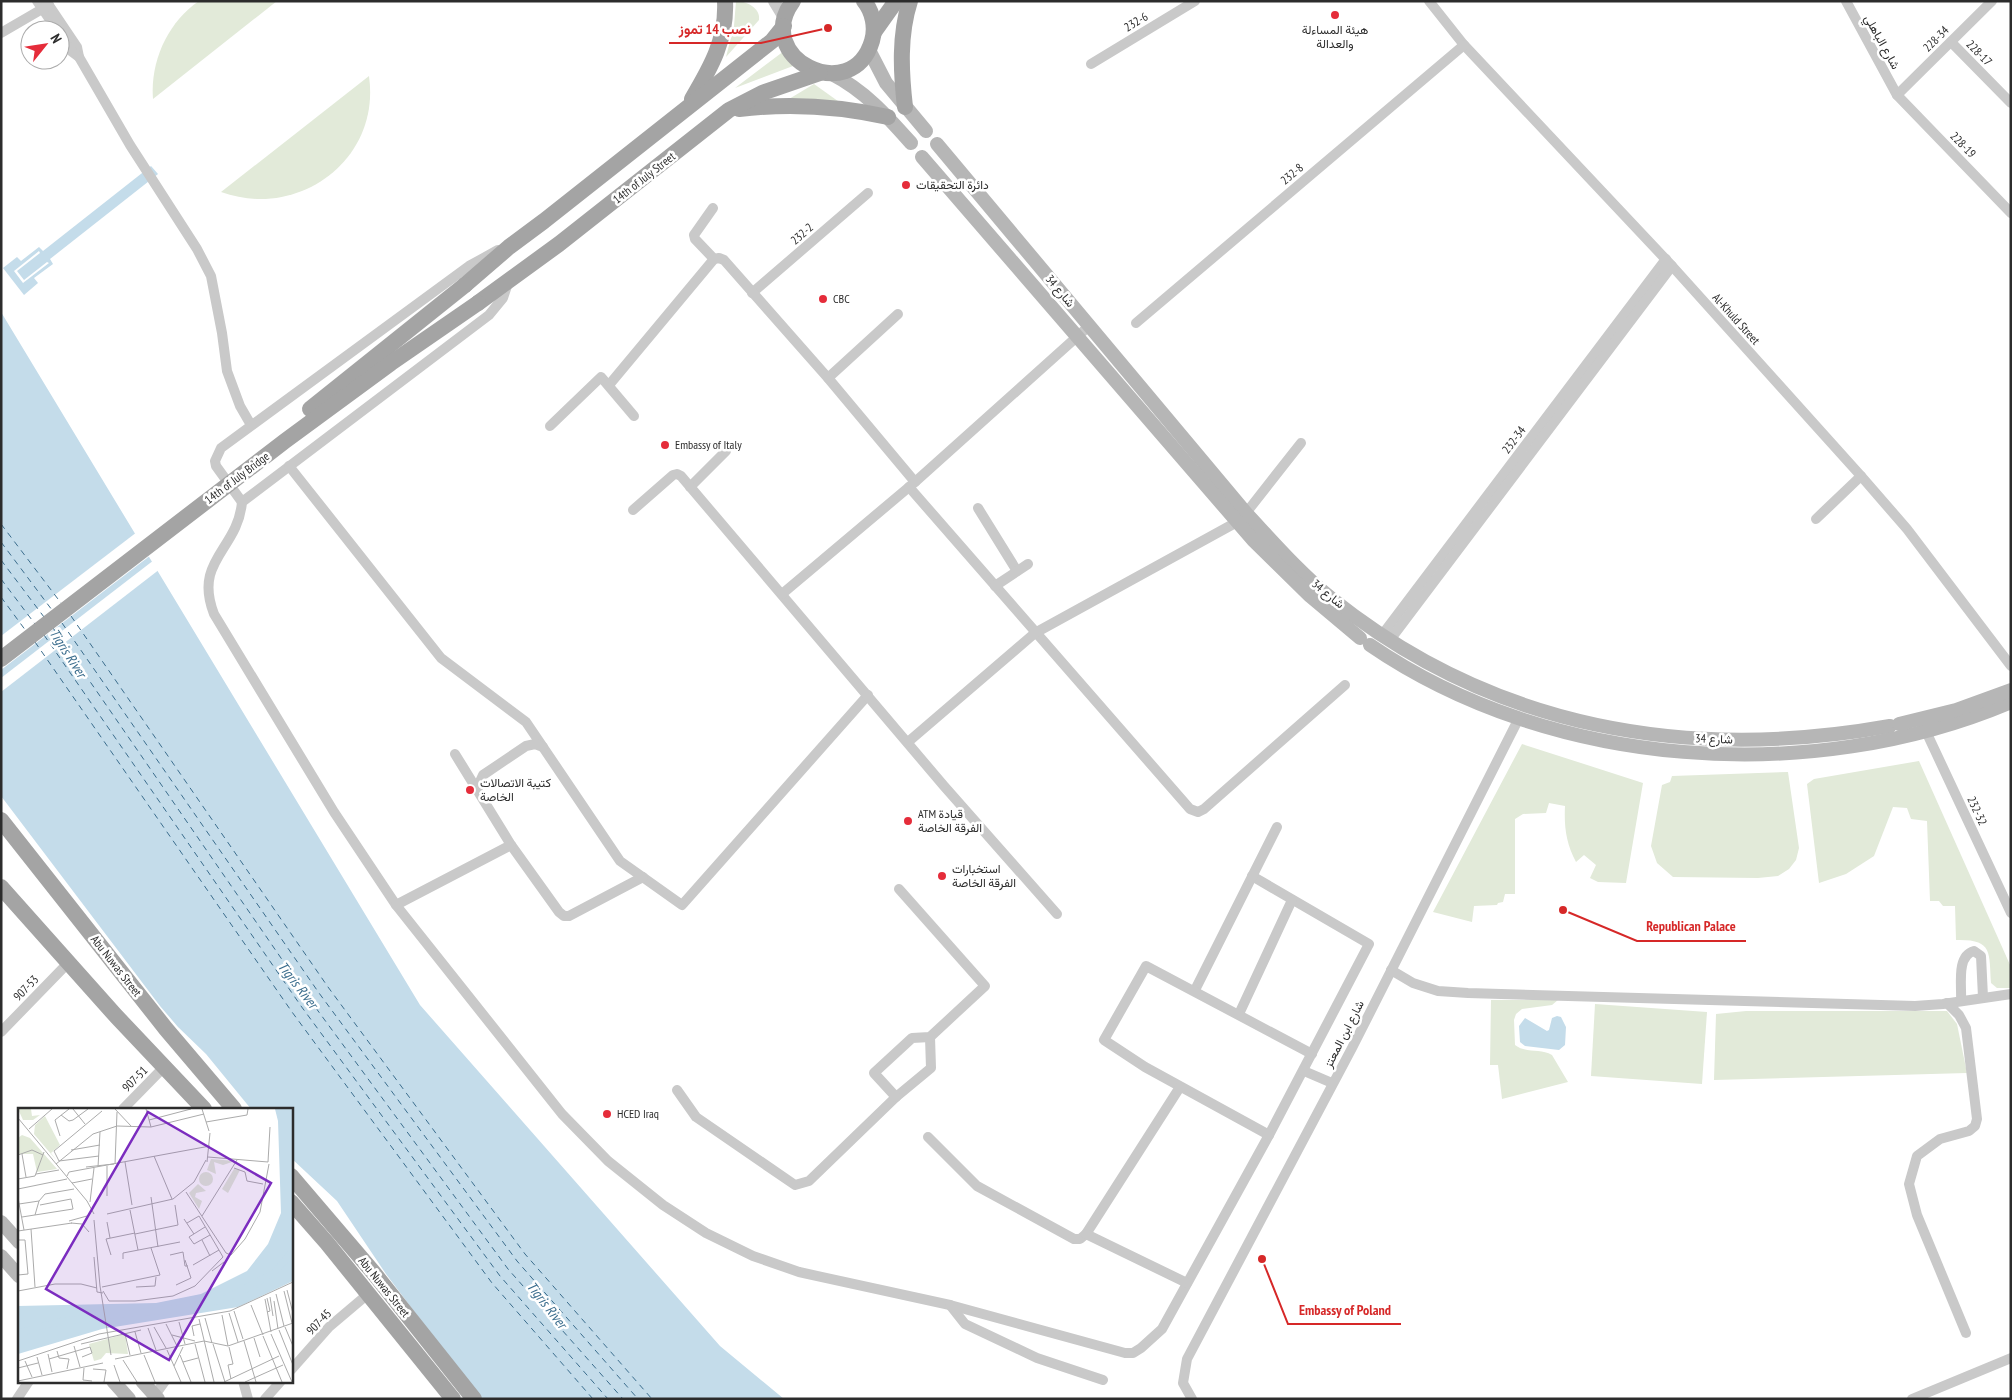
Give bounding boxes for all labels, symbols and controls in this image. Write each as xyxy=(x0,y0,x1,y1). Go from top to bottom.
street label: 232-6 xyxy=(1121,9,1150,34)
marker: هيئة المساءلة والعدالة xyxy=(1329,9,1341,21)
street label: شارع الباهلي xyxy=(1859,12,1904,73)
callout: نصب 14 تموز xyxy=(669,14,761,43)
north arrow xyxy=(20,20,70,70)
text: نصب 14 تموز xyxy=(678,20,751,38)
place label: هيئة المساءلة والعدالة xyxy=(1302,22,1368,52)
street label: 228-34 xyxy=(1920,22,1952,55)
text: N xyxy=(47,31,66,46)
street label: 228-17 xyxy=(1963,37,1995,69)
street label: 228-19 xyxy=(1947,128,1979,161)
street label: 14th of July Street xyxy=(609,148,678,207)
street label: 232-8 xyxy=(1277,160,1306,187)
place label: دائرة التحقيقات xyxy=(916,177,989,193)
marker: دائرة التحقيقات xyxy=(900,179,912,191)
street label: 232-2 xyxy=(787,220,816,248)
street label: شارع 34 xyxy=(1041,271,1078,311)
street label: Al-Khuld Street xyxy=(1709,290,1764,348)
place label: CBC xyxy=(833,291,850,306)
marker: CBC xyxy=(817,293,829,305)
street label: 232-34 xyxy=(1498,423,1529,456)
place label: Embassy of Italy xyxy=(675,437,742,452)
marker: Embassy of Italy xyxy=(659,439,671,451)
street label: 14th of July Bridge xyxy=(201,448,272,507)
street label: شارع 34 xyxy=(1308,576,1348,613)
water label: Tigris River xyxy=(46,625,92,683)
street label: شارع 34 xyxy=(1695,730,1733,749)
place label: كتيبة الاتصالات الخاصة xyxy=(480,775,551,804)
marker: كتيبة الاتصالات الخاصة xyxy=(464,784,476,796)
street label: 232-32 xyxy=(1964,794,1991,828)
place label: ATM قيادة الفرقة الخاصة xyxy=(918,806,982,836)
marker: ATM قيادة الفرقة الخاصة xyxy=(902,815,914,827)
place label: استخبارات الفرقة الخاصة xyxy=(952,861,1016,891)
marker: استخبارات الفرقة الخاصة xyxy=(936,870,948,882)
callout: Republican Palace xyxy=(1637,912,1746,941)
text: Republican Palace xyxy=(1646,917,1736,935)
street label: Abu Nuwas Street xyxy=(88,932,145,1000)
water label: Tigris River xyxy=(274,958,323,1014)
street label: 907-53 xyxy=(10,972,41,1004)
street label: شارع ابن المعتز xyxy=(1320,998,1369,1072)
street label: 907-51 xyxy=(119,1063,151,1095)
place label: HCED Iraq xyxy=(617,1106,659,1121)
inset map xyxy=(18,1108,292,1382)
marker: HCED Iraq xyxy=(601,1108,613,1120)
street label: Abu Nuwas Street xyxy=(355,1253,414,1321)
water label: Tigris River xyxy=(523,1278,572,1334)
callout: Embassy of Poland xyxy=(1288,1295,1401,1324)
text: Embassy of Poland xyxy=(1299,1301,1391,1319)
street label: 907-45 xyxy=(303,1306,334,1338)

